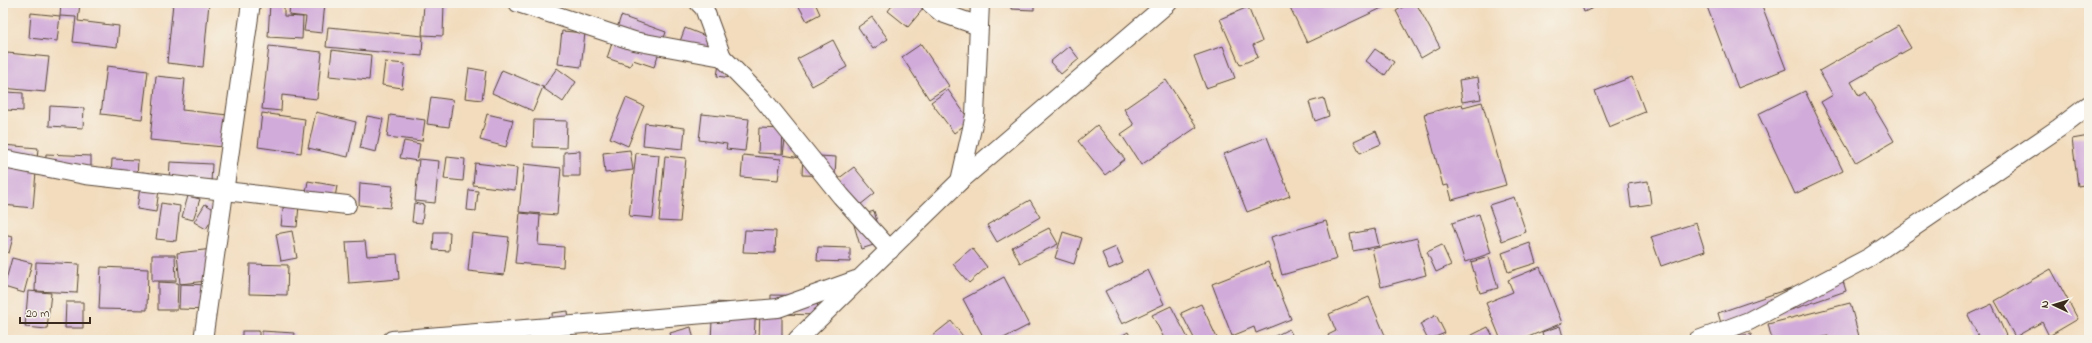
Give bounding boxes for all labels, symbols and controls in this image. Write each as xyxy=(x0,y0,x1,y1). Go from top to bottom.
north arrow xyxy=(2034,285,2074,325)
scale bar xyxy=(20,299,90,325)
text: N xyxy=(2037,300,2053,309)
text: 20 m xyxy=(26,305,49,323)

